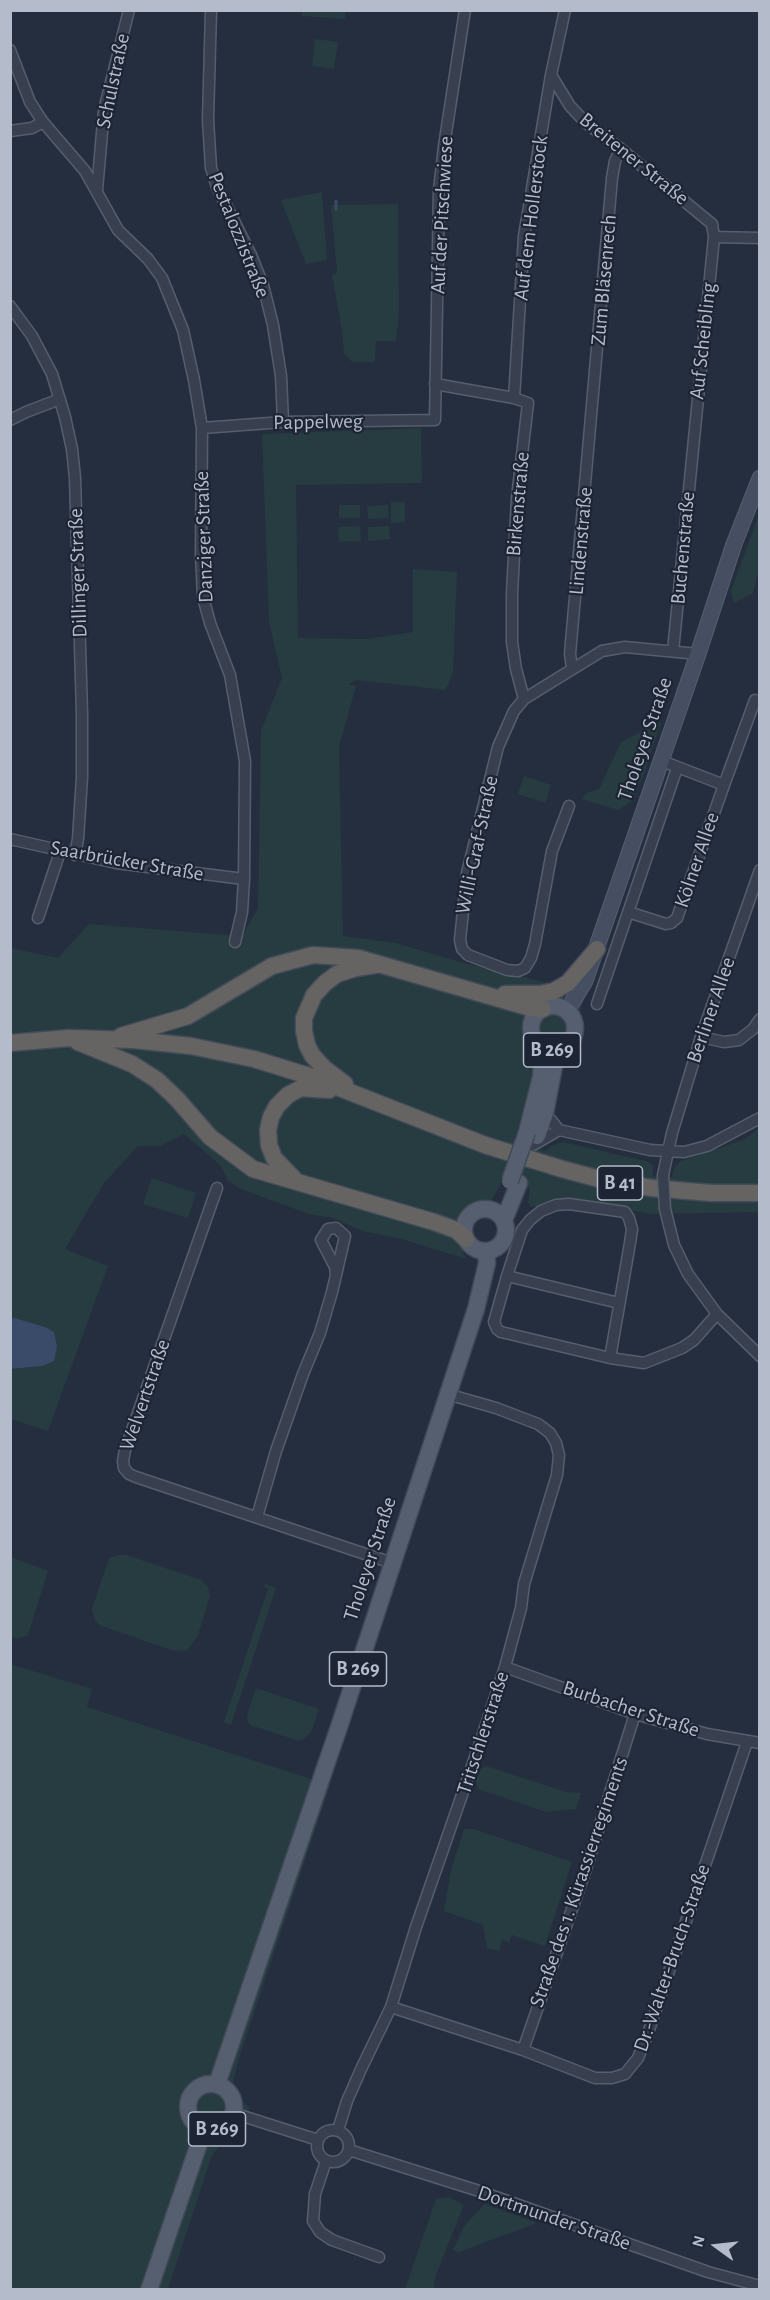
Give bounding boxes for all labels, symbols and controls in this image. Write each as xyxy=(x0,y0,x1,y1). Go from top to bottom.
street label: Schulstraße xyxy=(91,31,135,131)
street label: Breitener Straße xyxy=(574,107,694,211)
street label: Auf dem Hollerstock xyxy=(508,134,554,302)
street label: Auf der Pitschwiese xyxy=(425,135,459,295)
street label: Pestalozzistraße xyxy=(202,168,276,302)
street label: Zum Bläsenrech xyxy=(586,214,622,346)
street label: Auf Scheibling xyxy=(684,281,722,401)
street label: Pappelweg xyxy=(273,409,363,435)
street label: Birkenstraße xyxy=(501,451,535,557)
street label: Danziger Straße xyxy=(189,471,219,603)
street label: Lindenstraße xyxy=(564,486,598,596)
street label: Buchenstraße xyxy=(665,490,701,606)
street label: Dillinger Straße xyxy=(63,508,93,638)
street label: Tholeyer Straße xyxy=(612,674,678,804)
street label: Willi-Graf-Straße xyxy=(450,773,504,917)
street label: Kölner Allee xyxy=(669,809,725,911)
street label: Saarbrücker Straße xyxy=(48,835,206,887)
street label: Berliner Allee xyxy=(681,954,741,1066)
road number: B 269 xyxy=(524,1033,580,1067)
road number: B 41 xyxy=(598,1166,642,1200)
street label: Welvertstraße xyxy=(114,1336,176,1454)
street label: Tholeyer Straße xyxy=(338,1494,402,1624)
road number: B 269 xyxy=(330,1652,386,1686)
street label: Tritschlerstraße xyxy=(451,1668,515,1798)
street label: Burbacher Straße xyxy=(559,1675,703,1743)
street label: Straße des 1. Kürassierregiments xyxy=(524,1753,634,2011)
street label: Dr.-Walter-Bruch-Straße xyxy=(628,1861,716,2055)
road number: B 269 xyxy=(188,2112,246,2146)
street label: Dortmunder Straße xyxy=(474,2180,634,2256)
north arrow xyxy=(686,2216,746,2276)
text: N xyxy=(689,2234,708,2249)

